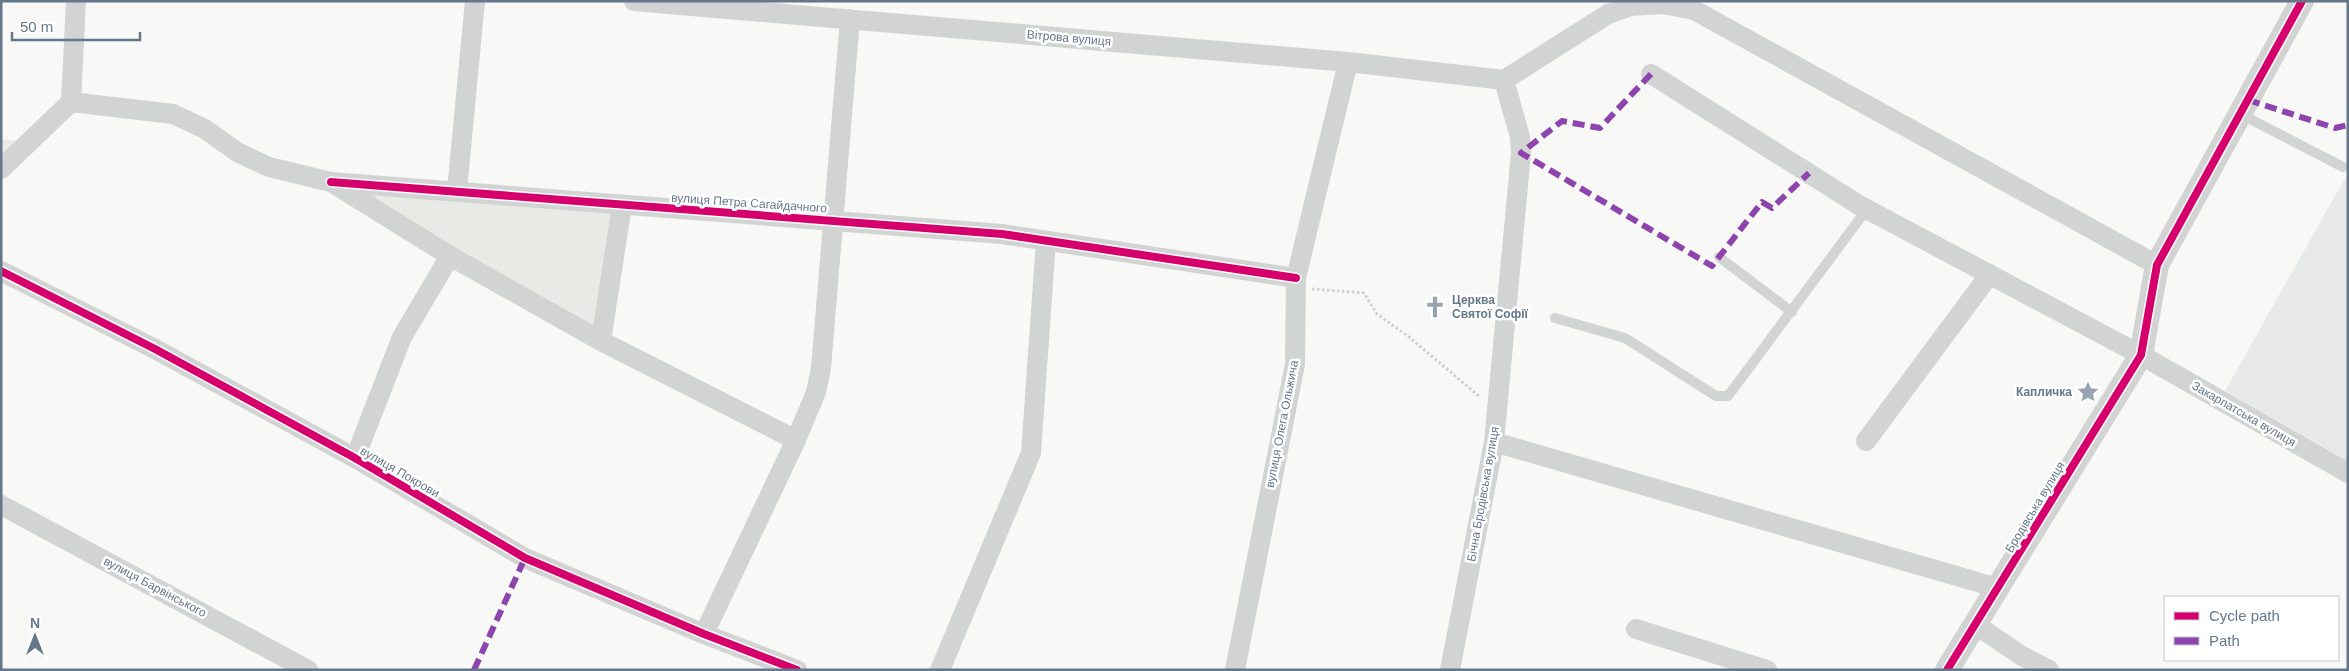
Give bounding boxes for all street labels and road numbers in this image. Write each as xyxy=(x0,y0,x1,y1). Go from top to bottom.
street label: Вітрова вулиця xyxy=(1026,27,1112,49)
street label: вулиця Петра Сагайдачного xyxy=(671,191,828,215)
street label: вулиця Олега Ольжича xyxy=(1263,359,1301,489)
street label: Закарпатська вулиця xyxy=(2190,379,2298,449)
street label: Бічна Бродівська вулиця xyxy=(1464,425,1502,563)
street label: вулиця Покрови xyxy=(358,444,442,500)
street label: Бродівська вулиця xyxy=(2002,459,2068,555)
street label: вулиця Барвінського xyxy=(101,554,209,620)

